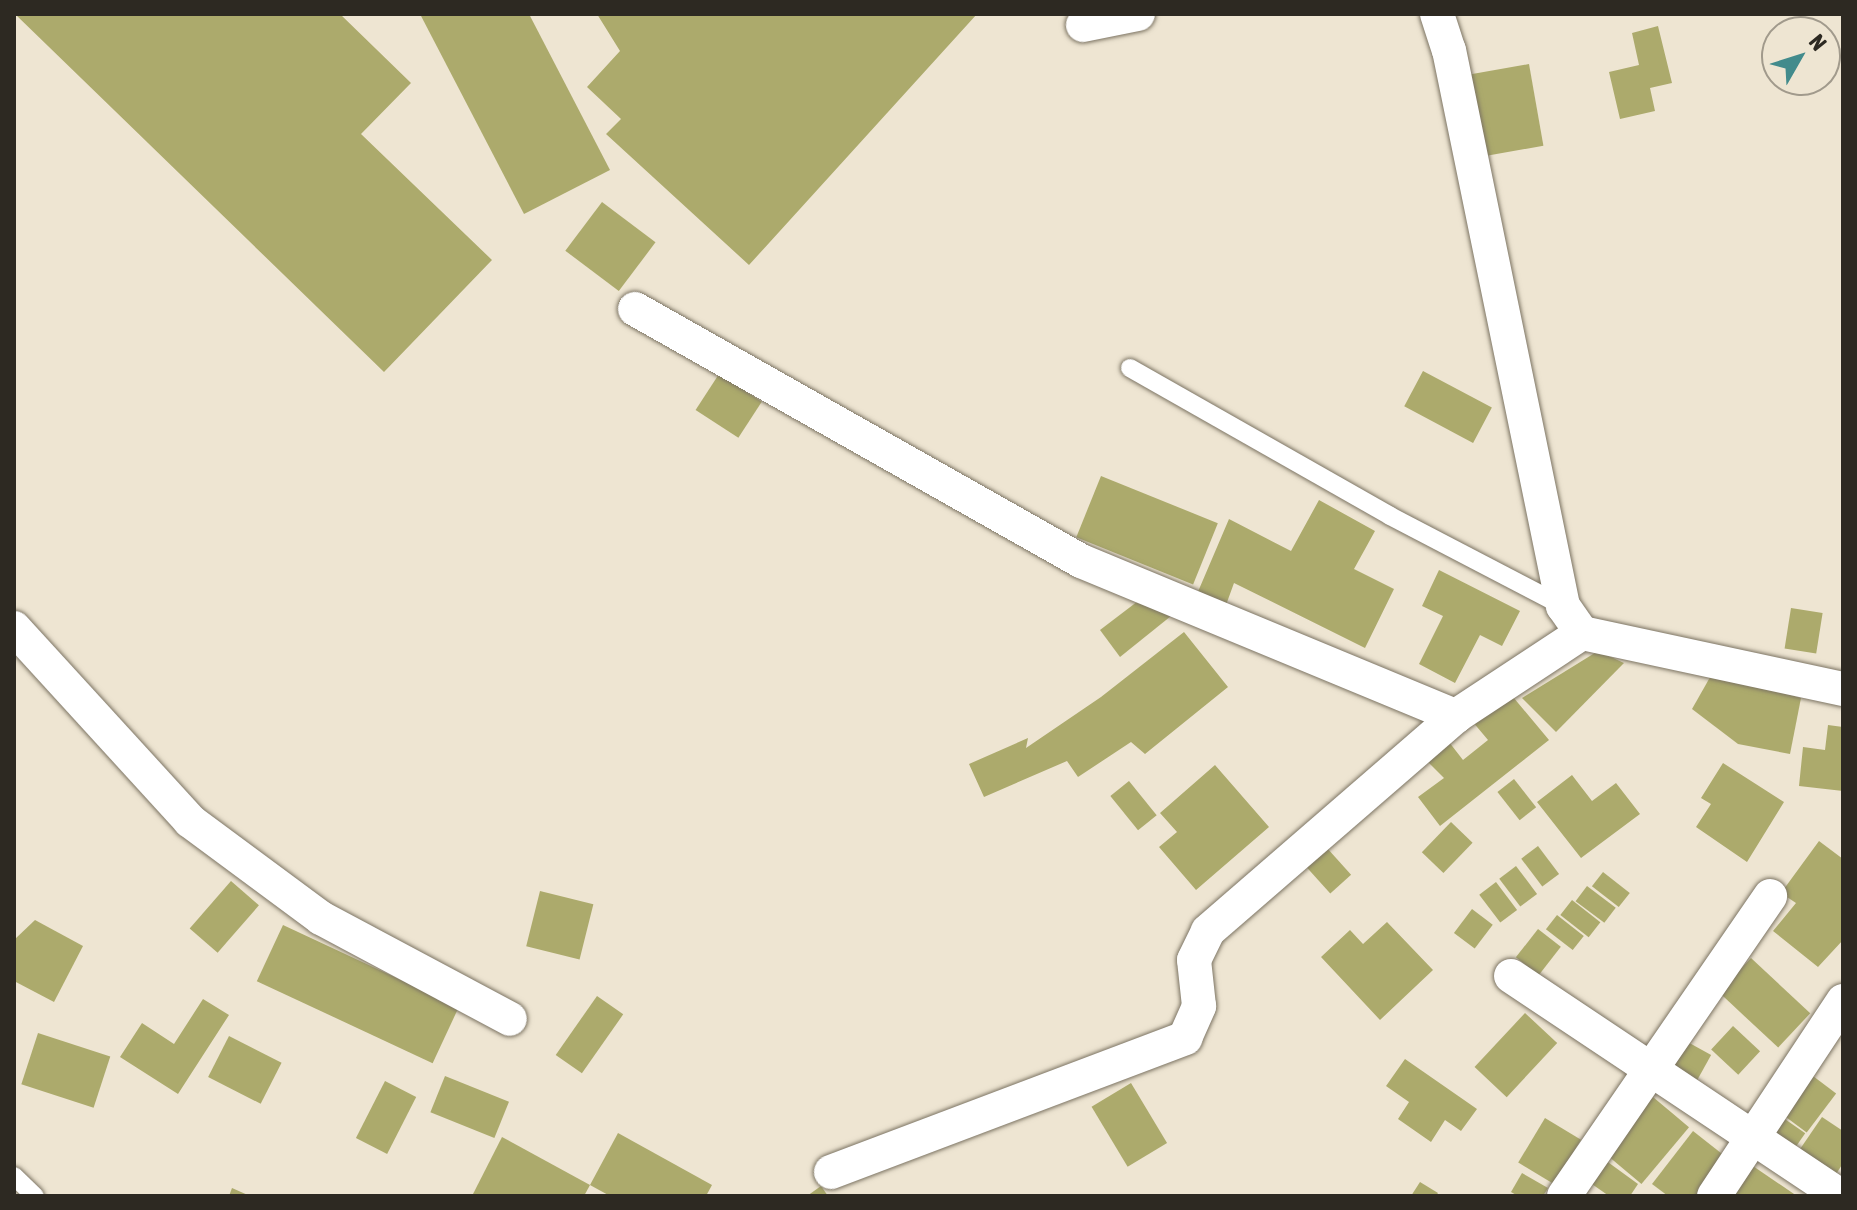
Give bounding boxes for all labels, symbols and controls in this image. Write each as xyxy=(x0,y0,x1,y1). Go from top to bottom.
north arrow xyxy=(1761,16,1841,96)
text: N xyxy=(1804,29,1832,55)

